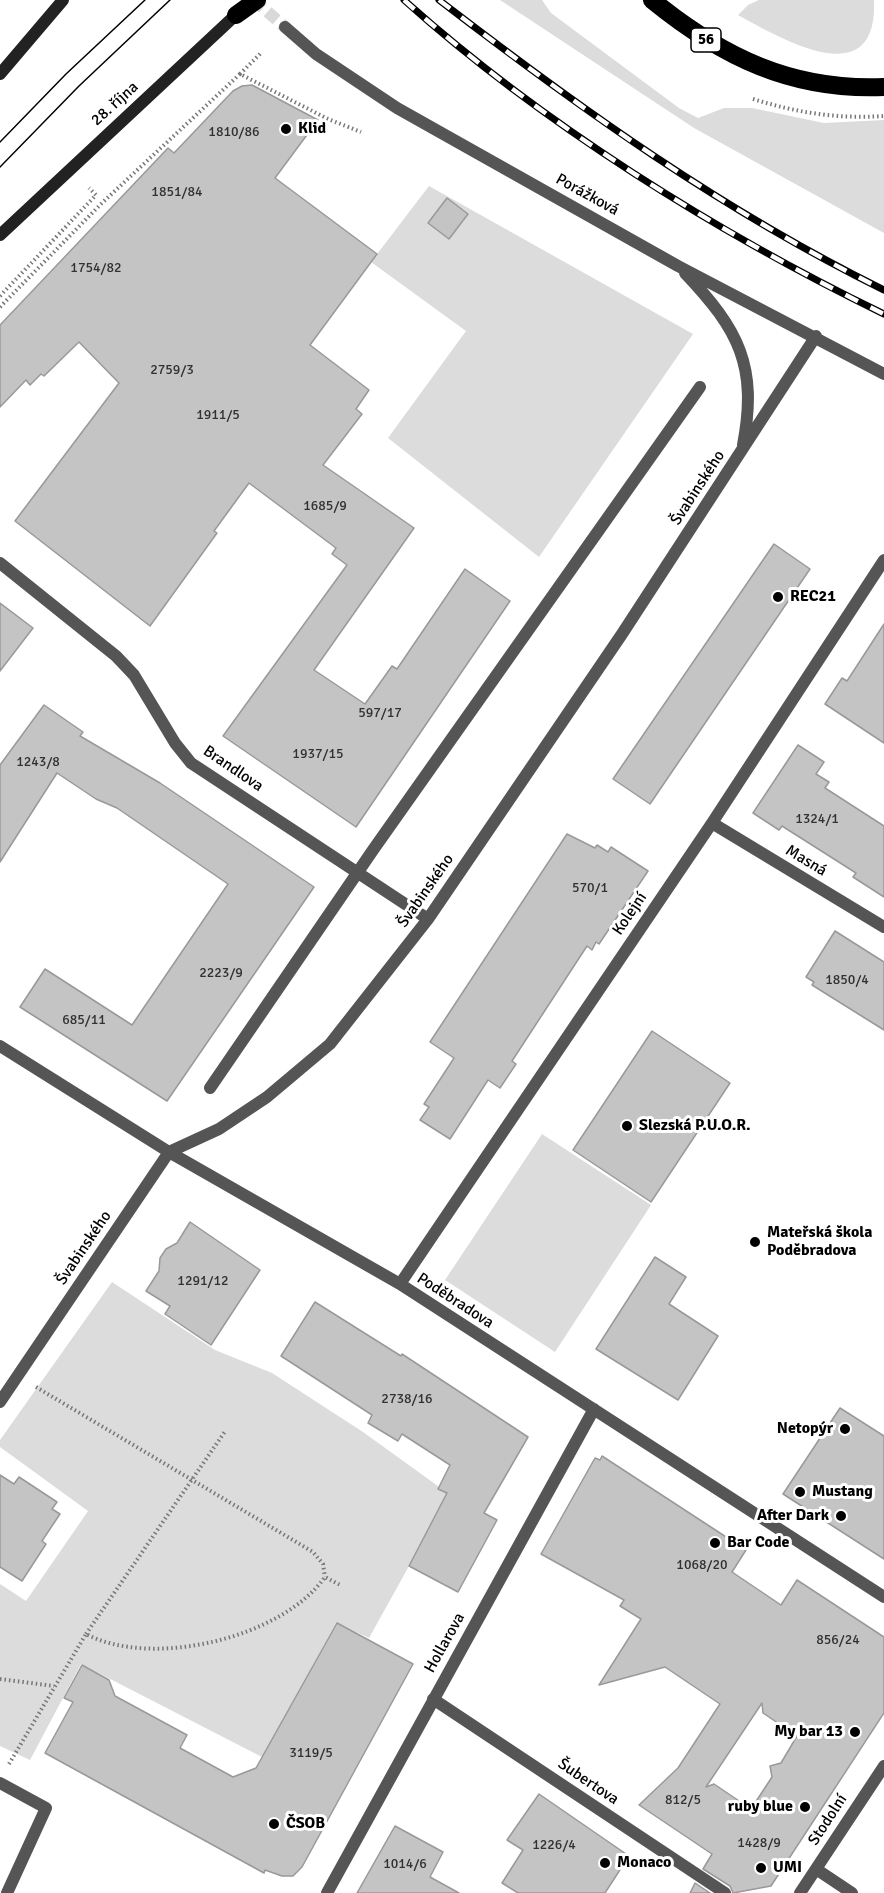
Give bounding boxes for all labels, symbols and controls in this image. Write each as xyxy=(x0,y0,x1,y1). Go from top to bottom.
road number: 56 xyxy=(691,28,721,52)
street label: 28. října xyxy=(87,78,143,130)
place label: Klid xyxy=(298,119,326,139)
marker: Klid xyxy=(279,122,293,136)
house number: 1810/86 xyxy=(208,124,260,140)
street label: Porážková xyxy=(552,170,622,220)
house number: 1851/84 xyxy=(151,184,203,200)
house number: 1754/82 xyxy=(70,260,122,276)
house number: 2759/3 xyxy=(150,362,194,378)
house number: 1911/5 xyxy=(196,407,240,423)
street label: Švabinského xyxy=(667,447,729,529)
house number: 1685/9 xyxy=(303,498,347,514)
place label: REC21 xyxy=(790,587,836,607)
marker: REC21 xyxy=(771,590,785,604)
house number: 597/17 xyxy=(358,705,402,721)
street label: Brandlova xyxy=(199,742,267,796)
house number: 1937/15 xyxy=(292,746,344,762)
house number: 1243/8 xyxy=(16,754,60,770)
house number: 1324/1 xyxy=(795,811,839,827)
street label: Masná xyxy=(782,841,830,881)
street label: Švabinského xyxy=(394,851,458,931)
house number: 570/1 xyxy=(572,880,608,896)
street label: Kolejní xyxy=(609,889,651,939)
house number: 2223/9 xyxy=(199,965,243,981)
house number: 1850/4 xyxy=(825,972,869,988)
house number: 685/11 xyxy=(62,1012,106,1028)
place label: Slezská P.U.O.R. xyxy=(639,1116,751,1136)
marker: Slezská P.U.O.R. xyxy=(620,1119,634,1133)
street label: Švabinského xyxy=(52,1207,116,1289)
place label: Mateřská škola Poděbradova xyxy=(767,1223,873,1261)
marker: Mateřská škola Poděbradova xyxy=(748,1235,762,1249)
street label: Poděbradova xyxy=(413,1269,497,1333)
house number: 1291/12 xyxy=(177,1273,229,1289)
house number: 2738/16 xyxy=(381,1391,433,1407)
place label: Netopýr xyxy=(777,1419,833,1439)
marker: Netopýr xyxy=(838,1422,852,1436)
place label: Mustang xyxy=(812,1482,873,1502)
marker: Mustang xyxy=(793,1485,807,1499)
place label: After Dark xyxy=(757,1506,829,1526)
marker: After Dark xyxy=(834,1509,848,1523)
place label: Bar Code xyxy=(727,1533,789,1553)
marker: Bar Code xyxy=(708,1536,722,1550)
house number: 1068/20 xyxy=(676,1557,728,1573)
street label: Hollarova xyxy=(421,1610,469,1676)
house number: 856/24 xyxy=(816,1632,860,1648)
place label: My bar 13 xyxy=(774,1722,843,1742)
marker: My bar 13 xyxy=(848,1725,862,1739)
house number: 3119/5 xyxy=(289,1745,333,1761)
street label: Šubertova xyxy=(554,1755,622,1809)
street label: Stodolní xyxy=(804,1791,852,1849)
house number: 812/5 xyxy=(665,1792,701,1808)
place label: ruby blue xyxy=(728,1797,793,1817)
marker: ruby blue xyxy=(798,1800,812,1814)
place label: ČSOB xyxy=(286,1814,325,1834)
marker: ČSOB xyxy=(267,1817,281,1831)
house number: 1428/9 xyxy=(737,1835,781,1851)
house number: 1226/4 xyxy=(532,1837,576,1853)
place label: Monaco xyxy=(617,1853,671,1873)
house number: 1014/6 xyxy=(383,1856,427,1872)
marker: Monaco xyxy=(598,1856,612,1870)
place label: UMI xyxy=(773,1858,802,1878)
marker: UMI xyxy=(754,1861,768,1875)

